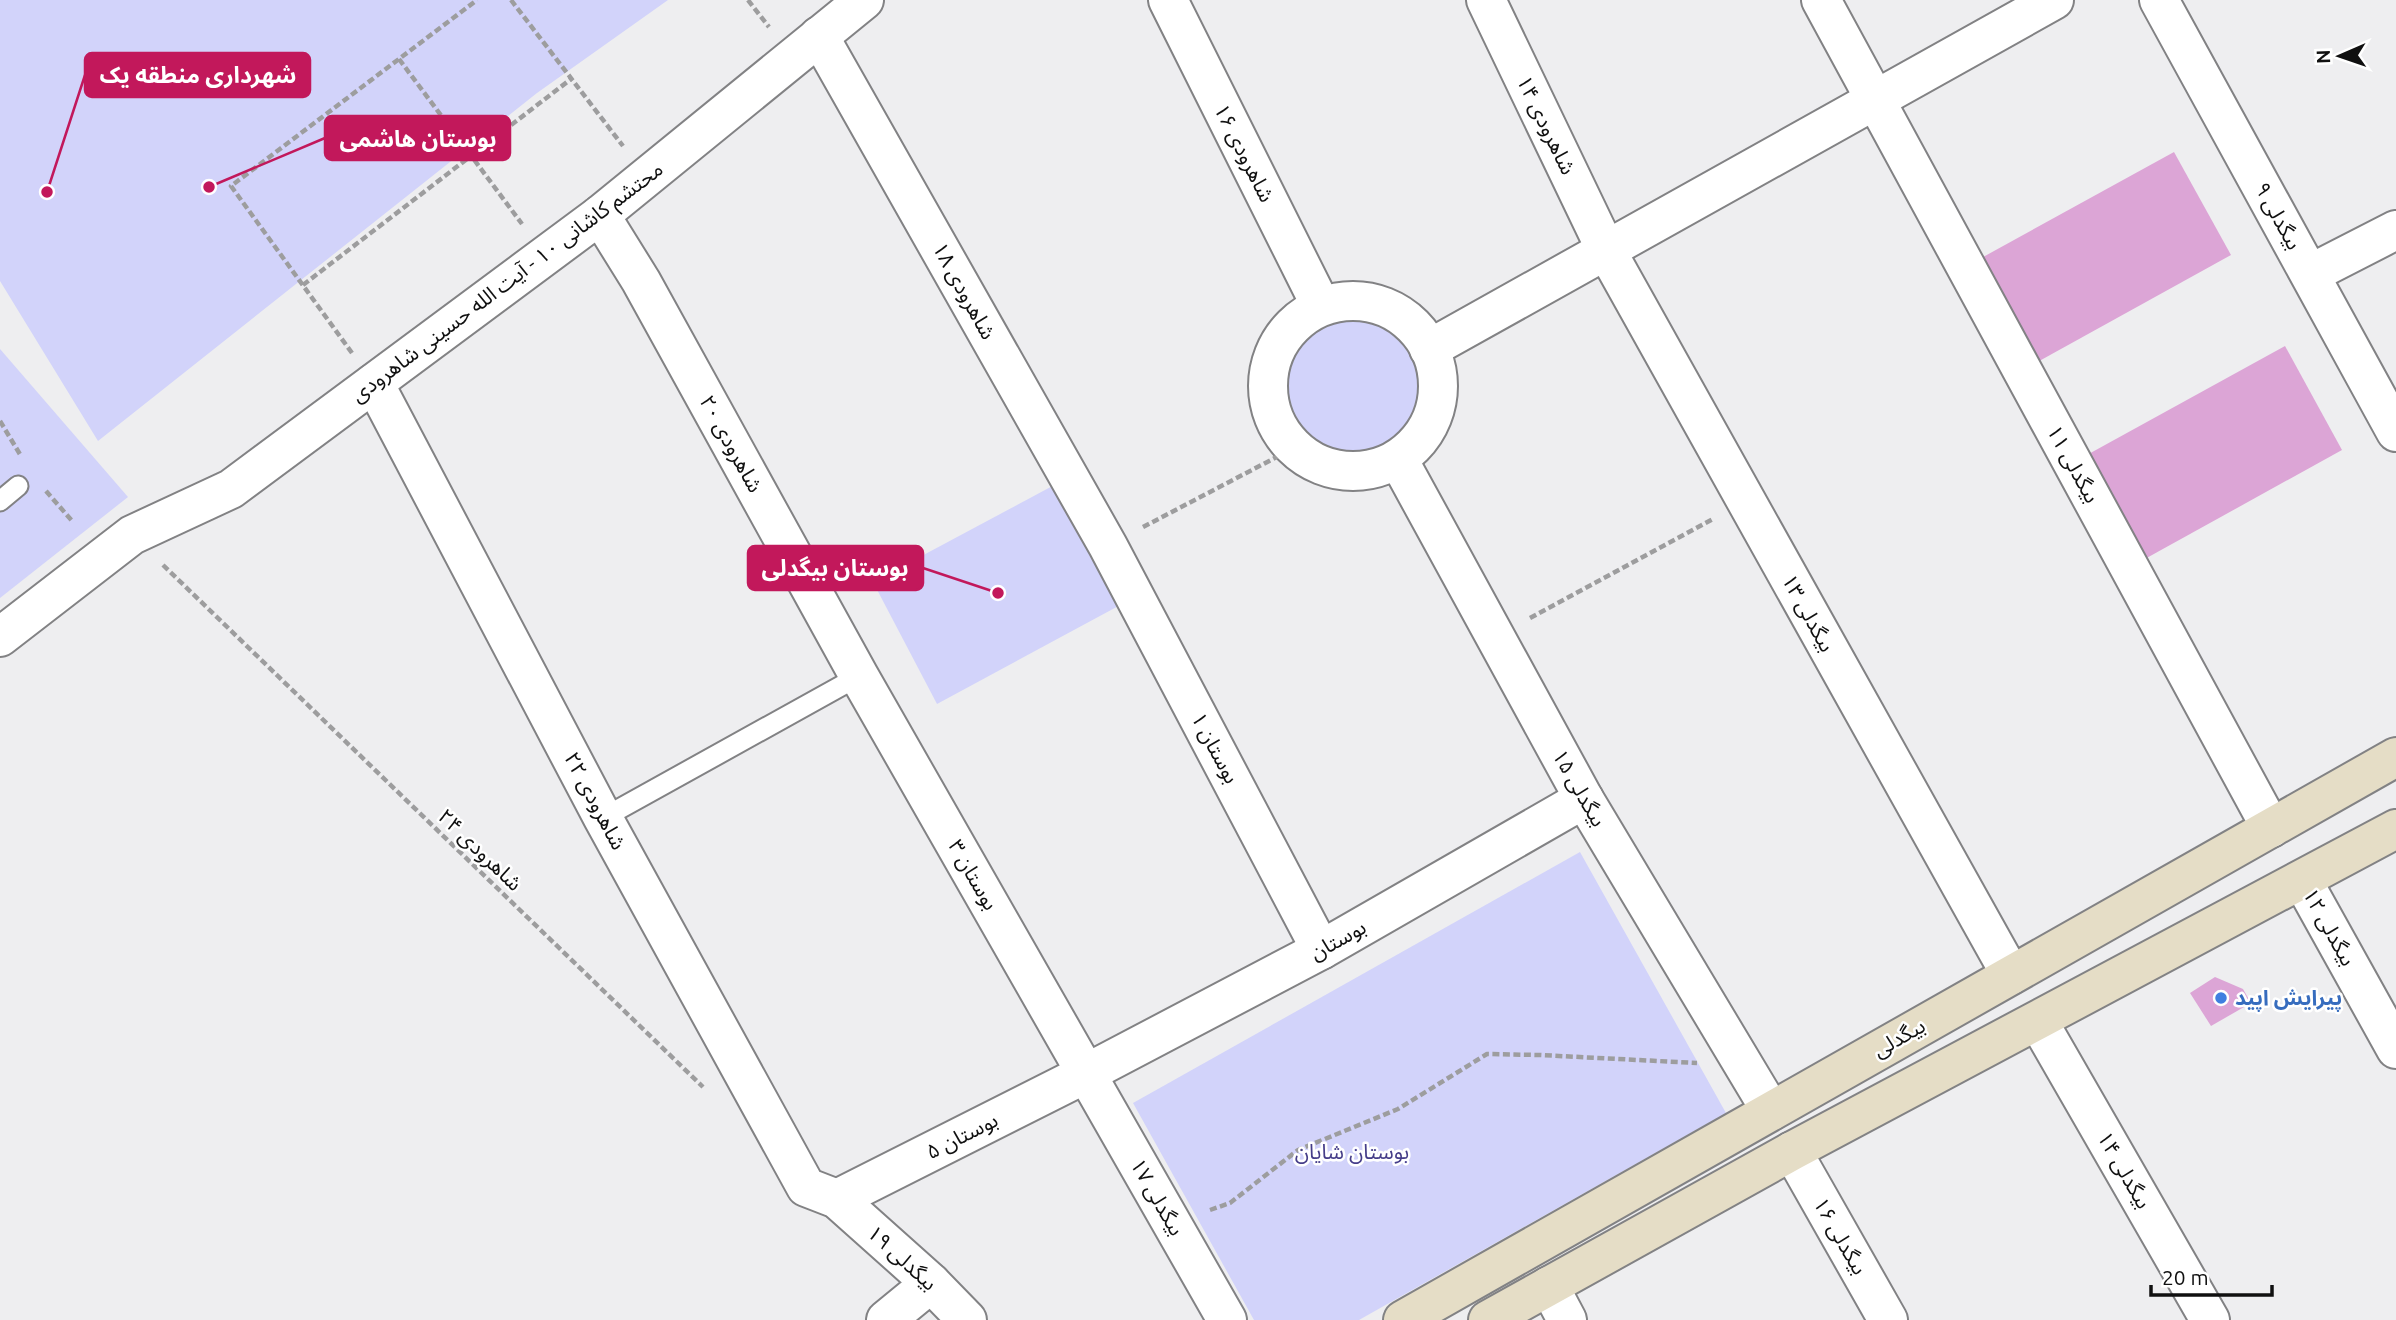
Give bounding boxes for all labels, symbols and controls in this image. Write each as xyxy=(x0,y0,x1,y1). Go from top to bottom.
north arrow xyxy=(2305,21,2375,91)
text: N xyxy=(2312,49,2334,64)
callout: شهرداری منطقه یک xyxy=(85,53,310,97)
text: شهرداری منطقه یک xyxy=(100,62,296,89)
street label: شاهرودی ۱۴ xyxy=(1512,71,1581,178)
street label: شاهرودی ۱۶ xyxy=(1209,99,1280,206)
callout: بوستان هاشمی xyxy=(325,116,510,160)
text: بوستان هاشمی xyxy=(339,126,497,153)
street label: محتشم کاشانی ۱۰ - آیت الله حسینی شاهرودی xyxy=(346,156,669,410)
street label: بیگدلی ۹ xyxy=(2250,178,2307,254)
street label: شاهرودی ۱۸ xyxy=(928,238,1001,344)
street label: شاهرودی ۲۰ xyxy=(695,391,768,497)
street label: بیگدلی ۱۱ xyxy=(2042,420,2105,507)
callout: بوستان بیگدلی xyxy=(748,546,923,590)
text: بوستان بیگدلی xyxy=(761,555,909,582)
street label: بیگدلی ۱۳ xyxy=(1777,569,1840,656)
street label: بوستان ۱ xyxy=(1186,708,1245,788)
street label: بیگدلی ۱۵ xyxy=(1547,745,1612,831)
street label: شاهرودی ۲۲ xyxy=(559,748,632,854)
street label: شاهرودی ۲۴ xyxy=(433,803,528,896)
street label: بوستان ۳ xyxy=(943,835,1004,914)
street label: بیگدلی ۱۲ xyxy=(2298,883,2361,970)
street label: بوستان xyxy=(1305,914,1370,965)
place label: پیرایش اپید xyxy=(2235,985,2342,1012)
marker: پیرایش اپید xyxy=(2213,990,2229,1006)
street label: بیگدلی xyxy=(1868,1013,1929,1062)
street label: بوستان ۵ xyxy=(922,1107,1002,1164)
street label: بیگدلی ۱۴ xyxy=(2092,1127,2157,1213)
park label: بوستان شایان xyxy=(1295,1139,1409,1164)
street label: بیگدلی ۱۷ xyxy=(1125,1154,1190,1240)
street label: بیگدلی ۱۶ xyxy=(1808,1193,1873,1279)
street label: بیگدلی ۱۹ xyxy=(862,1220,942,1295)
scale bar xyxy=(2151,1254,2272,1298)
text: 20 m xyxy=(2162,1265,2209,1289)

